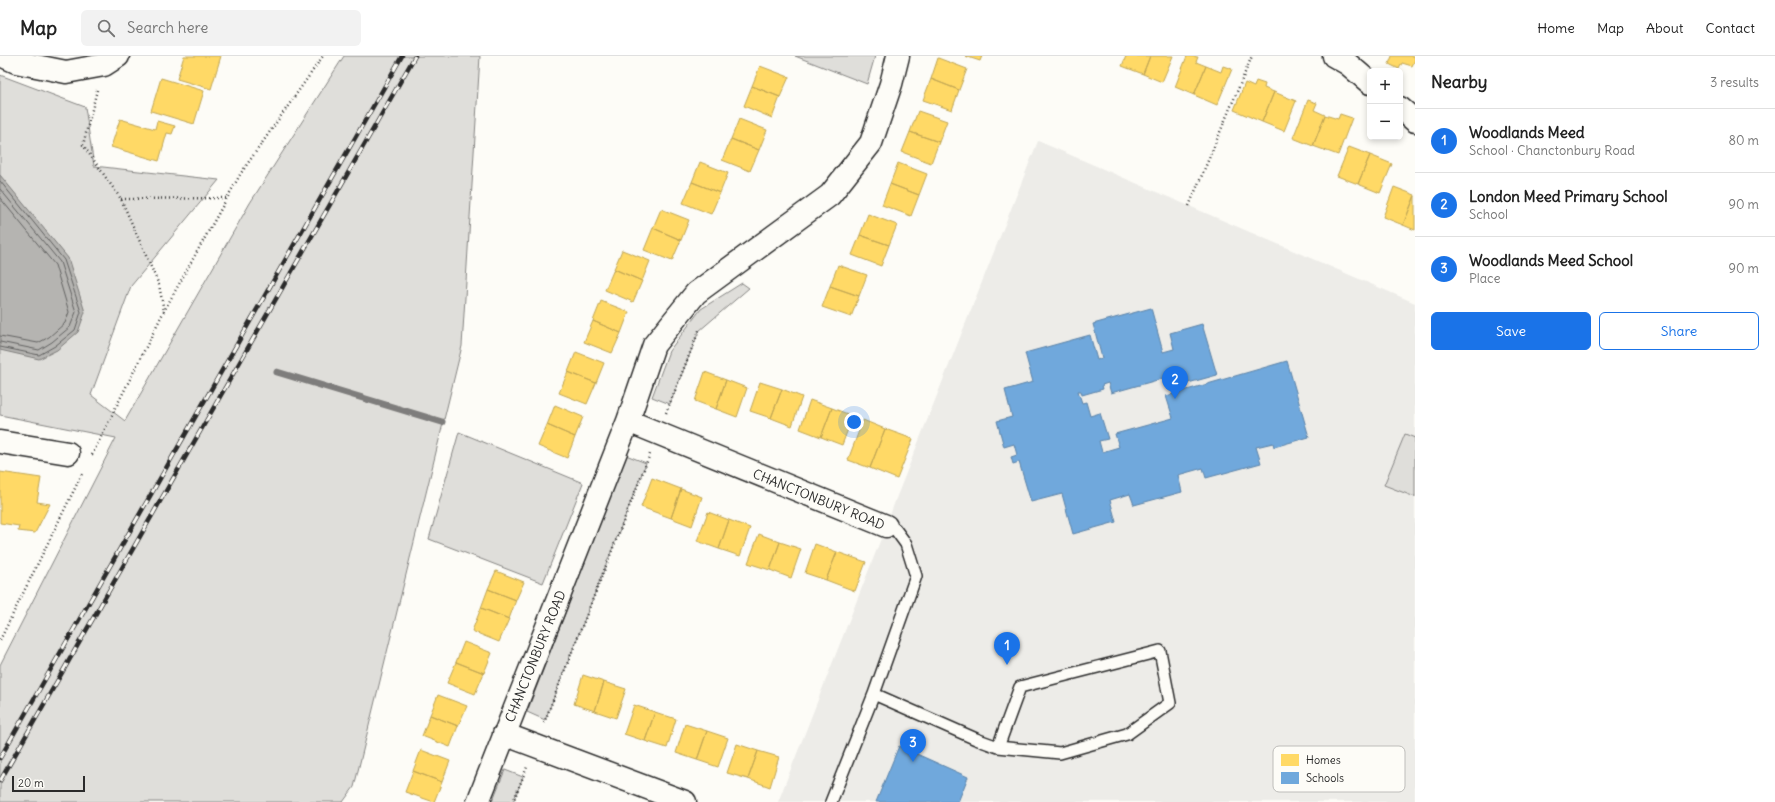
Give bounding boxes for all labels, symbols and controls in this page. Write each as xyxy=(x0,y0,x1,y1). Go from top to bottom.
search box xyxy=(81,10,361,46)
text: Map xyxy=(20,16,57,40)
icon: search xyxy=(95,17,117,39)
text: Search here xyxy=(127,18,208,37)
text: Home xyxy=(1537,19,1575,37)
text: Map xyxy=(1597,19,1624,37)
text: About xyxy=(1646,19,1684,37)
text: Contact xyxy=(1706,19,1755,37)
map controls xyxy=(1367,68,1403,140)
button: + xyxy=(1367,68,1403,104)
text: Nearby xyxy=(1431,71,1487,93)
text: 3 results xyxy=(1710,74,1759,91)
button: − xyxy=(1367,104,1403,140)
text: Woodlands Meed xyxy=(1469,123,1585,142)
text: 1 xyxy=(1441,132,1447,149)
text: 80 m xyxy=(1728,132,1759,149)
text: School · Chanctonbury Road xyxy=(1469,142,1635,159)
text: London Meed Primary School xyxy=(1469,187,1668,206)
text: 2 xyxy=(1440,196,1448,213)
text: 90 m xyxy=(1728,196,1759,213)
text: School xyxy=(1469,206,1508,223)
text: Woodlands Meed School xyxy=(1469,251,1633,270)
text: 3 xyxy=(1440,260,1448,277)
text: 90 m xyxy=(1728,260,1759,277)
text: Place xyxy=(1469,270,1500,287)
button: Save xyxy=(1431,312,1591,350)
button: Share xyxy=(1599,312,1759,350)
pin: 2 xyxy=(1162,366,1188,399)
your location xyxy=(844,412,864,432)
street label: CHANCTONBURY ROAD xyxy=(750,465,887,534)
street label: CHANCTONBURY ROAD xyxy=(501,588,570,725)
pin: 1 xyxy=(994,632,1020,665)
pin: 3 xyxy=(900,729,926,762)
legend xyxy=(1273,746,1405,792)
text: Homes xyxy=(1306,753,1341,767)
text: Schools xyxy=(1306,771,1344,785)
scale bar xyxy=(12,774,85,793)
text: 20 m xyxy=(18,776,44,790)

